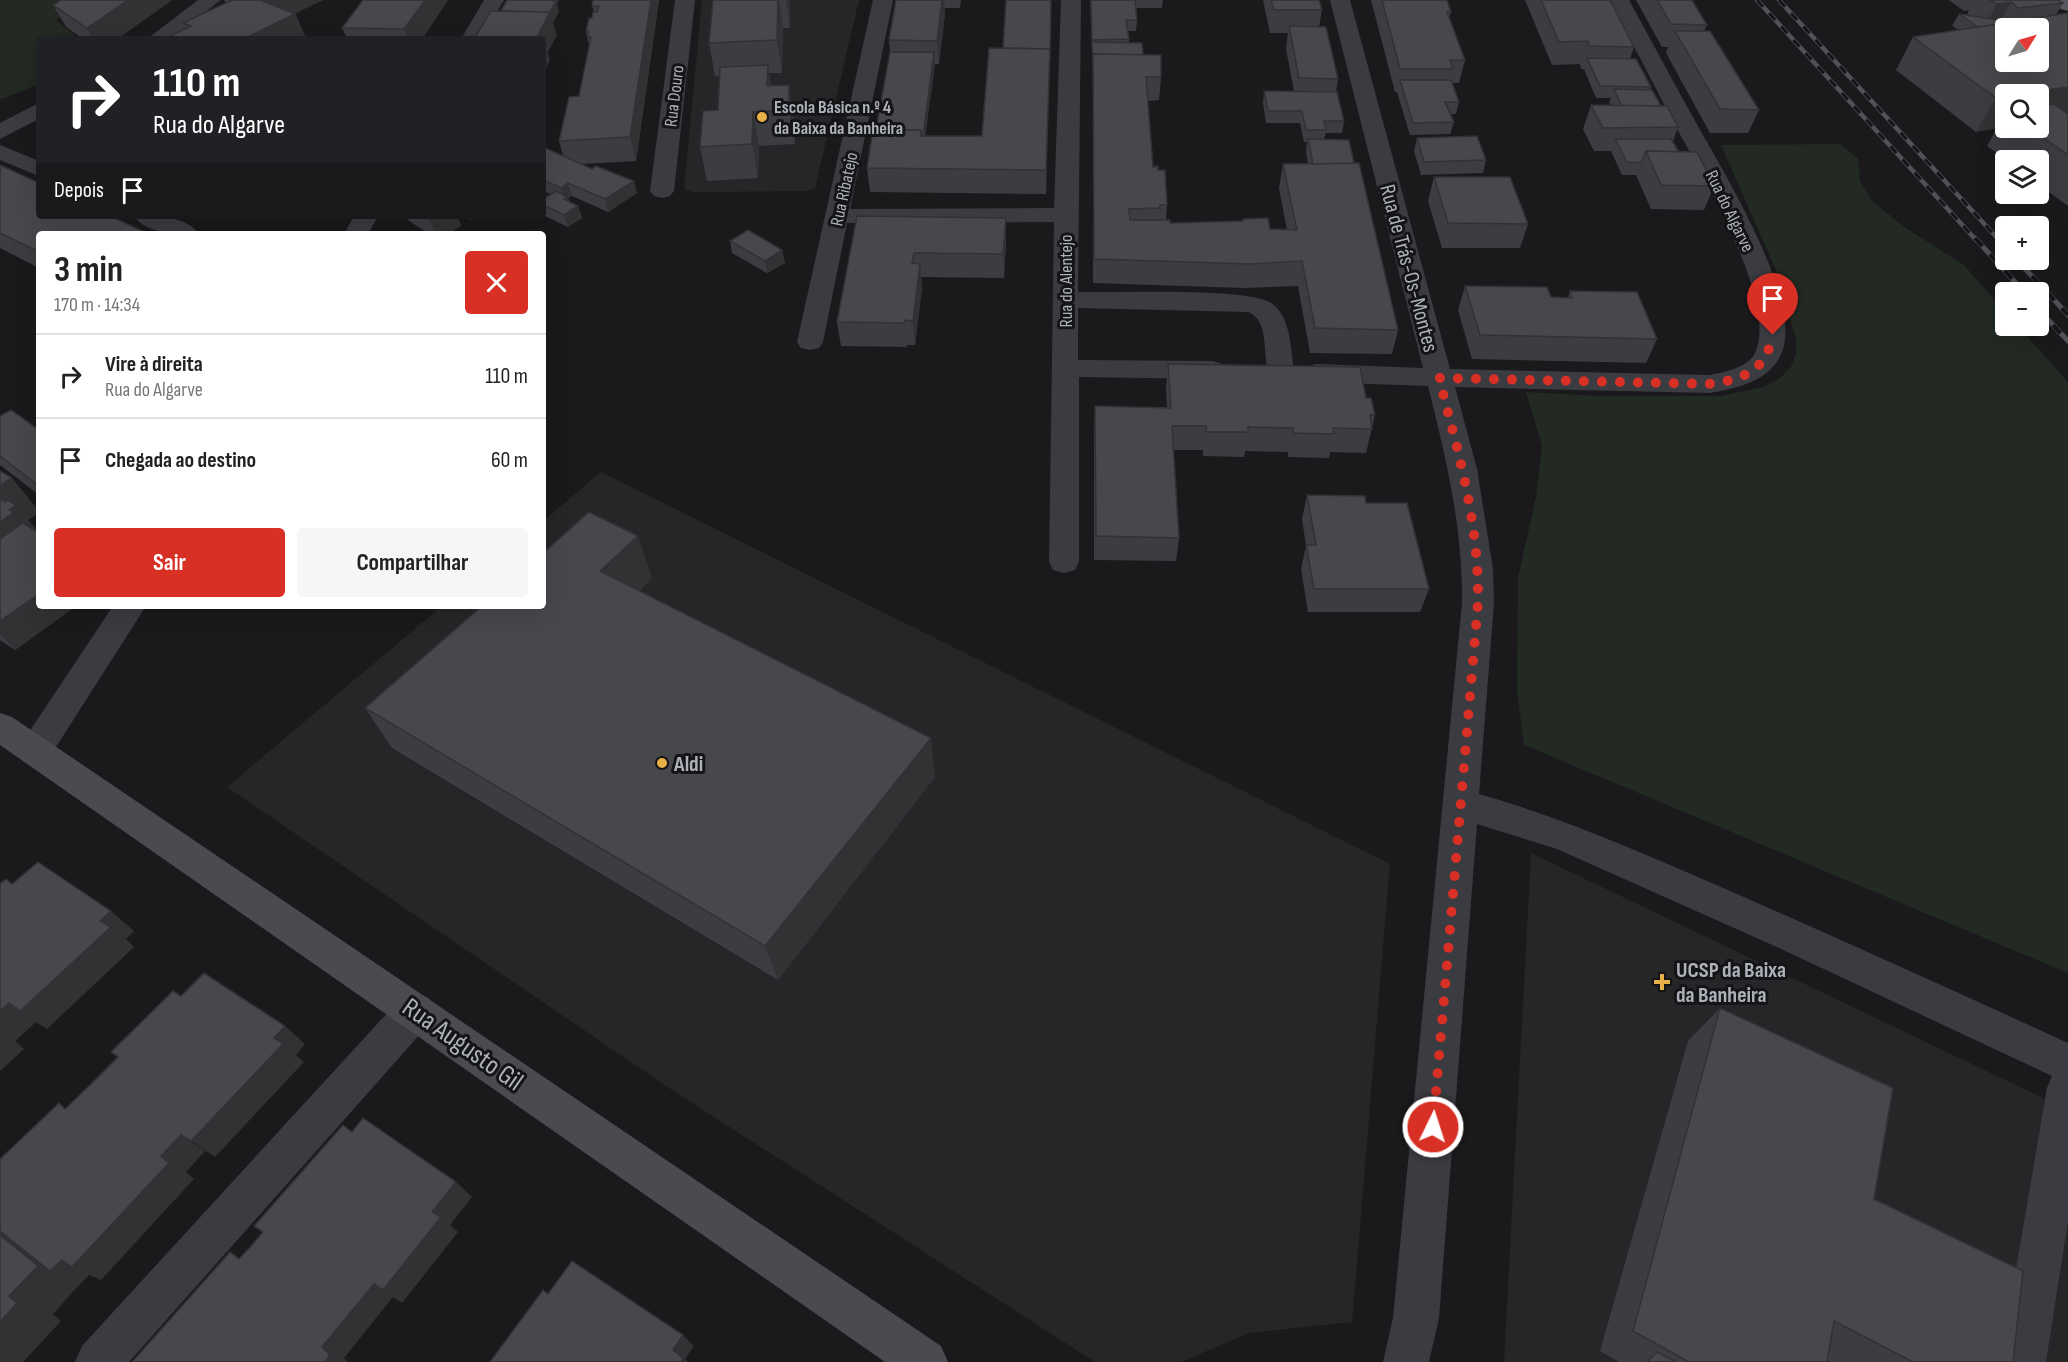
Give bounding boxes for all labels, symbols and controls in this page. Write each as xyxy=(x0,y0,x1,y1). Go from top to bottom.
north arrow xyxy=(1995,18,2049,72)
map controls xyxy=(1995,18,2049,336)
text: 110 m xyxy=(153,58,240,109)
icon: right xyxy=(54,60,132,138)
street label: Rua Douro xyxy=(660,64,689,128)
button: search xyxy=(1995,84,2049,138)
place label: Escola Básica n.º 4 da Baixa da Banheira xyxy=(774,97,903,139)
text: Rua do Algarve xyxy=(153,109,285,141)
marker: Escola Básica n.º 4 da Baixa da Banheira xyxy=(755,110,769,124)
street label: Rua Ribatejo xyxy=(826,150,863,228)
button: layers xyxy=(1995,150,2049,204)
street label: Rua do Algarve xyxy=(1701,167,1758,255)
icon: arrive xyxy=(116,174,149,207)
text: Depois xyxy=(54,177,104,204)
street label: Rua de Trás-Os-Montes xyxy=(1373,182,1444,355)
button: + xyxy=(1995,216,2049,270)
street label: Rua do Alentejo xyxy=(1056,234,1077,328)
text: 3 min xyxy=(54,249,123,292)
button: close xyxy=(465,251,528,314)
pin xyxy=(1747,273,1798,335)
icon: arrive xyxy=(1756,282,1789,315)
button: − xyxy=(1995,282,2049,336)
text: 170 m · 14:34 xyxy=(54,293,140,317)
text: Vire à direita xyxy=(105,351,203,378)
icon: right xyxy=(54,360,87,393)
text: 110 m xyxy=(485,363,528,390)
text: Rua do Algarve xyxy=(105,378,203,402)
icon: arrive xyxy=(54,444,87,477)
text: Chegada ao destino xyxy=(105,447,256,474)
text: 60 m xyxy=(491,447,528,474)
button: Sair xyxy=(54,528,285,597)
button: Compartilhar xyxy=(297,528,528,597)
place label: Aldi xyxy=(673,751,703,778)
marker: Aldi xyxy=(655,756,669,770)
place label: UCSP da Baixa da Banheira xyxy=(1676,957,1786,1009)
marker: UCSP da Baixa da Banheira xyxy=(1653,973,1671,991)
street label: Rua Augusto Gil xyxy=(396,992,529,1098)
position arrow xyxy=(1401,1095,1465,1159)

